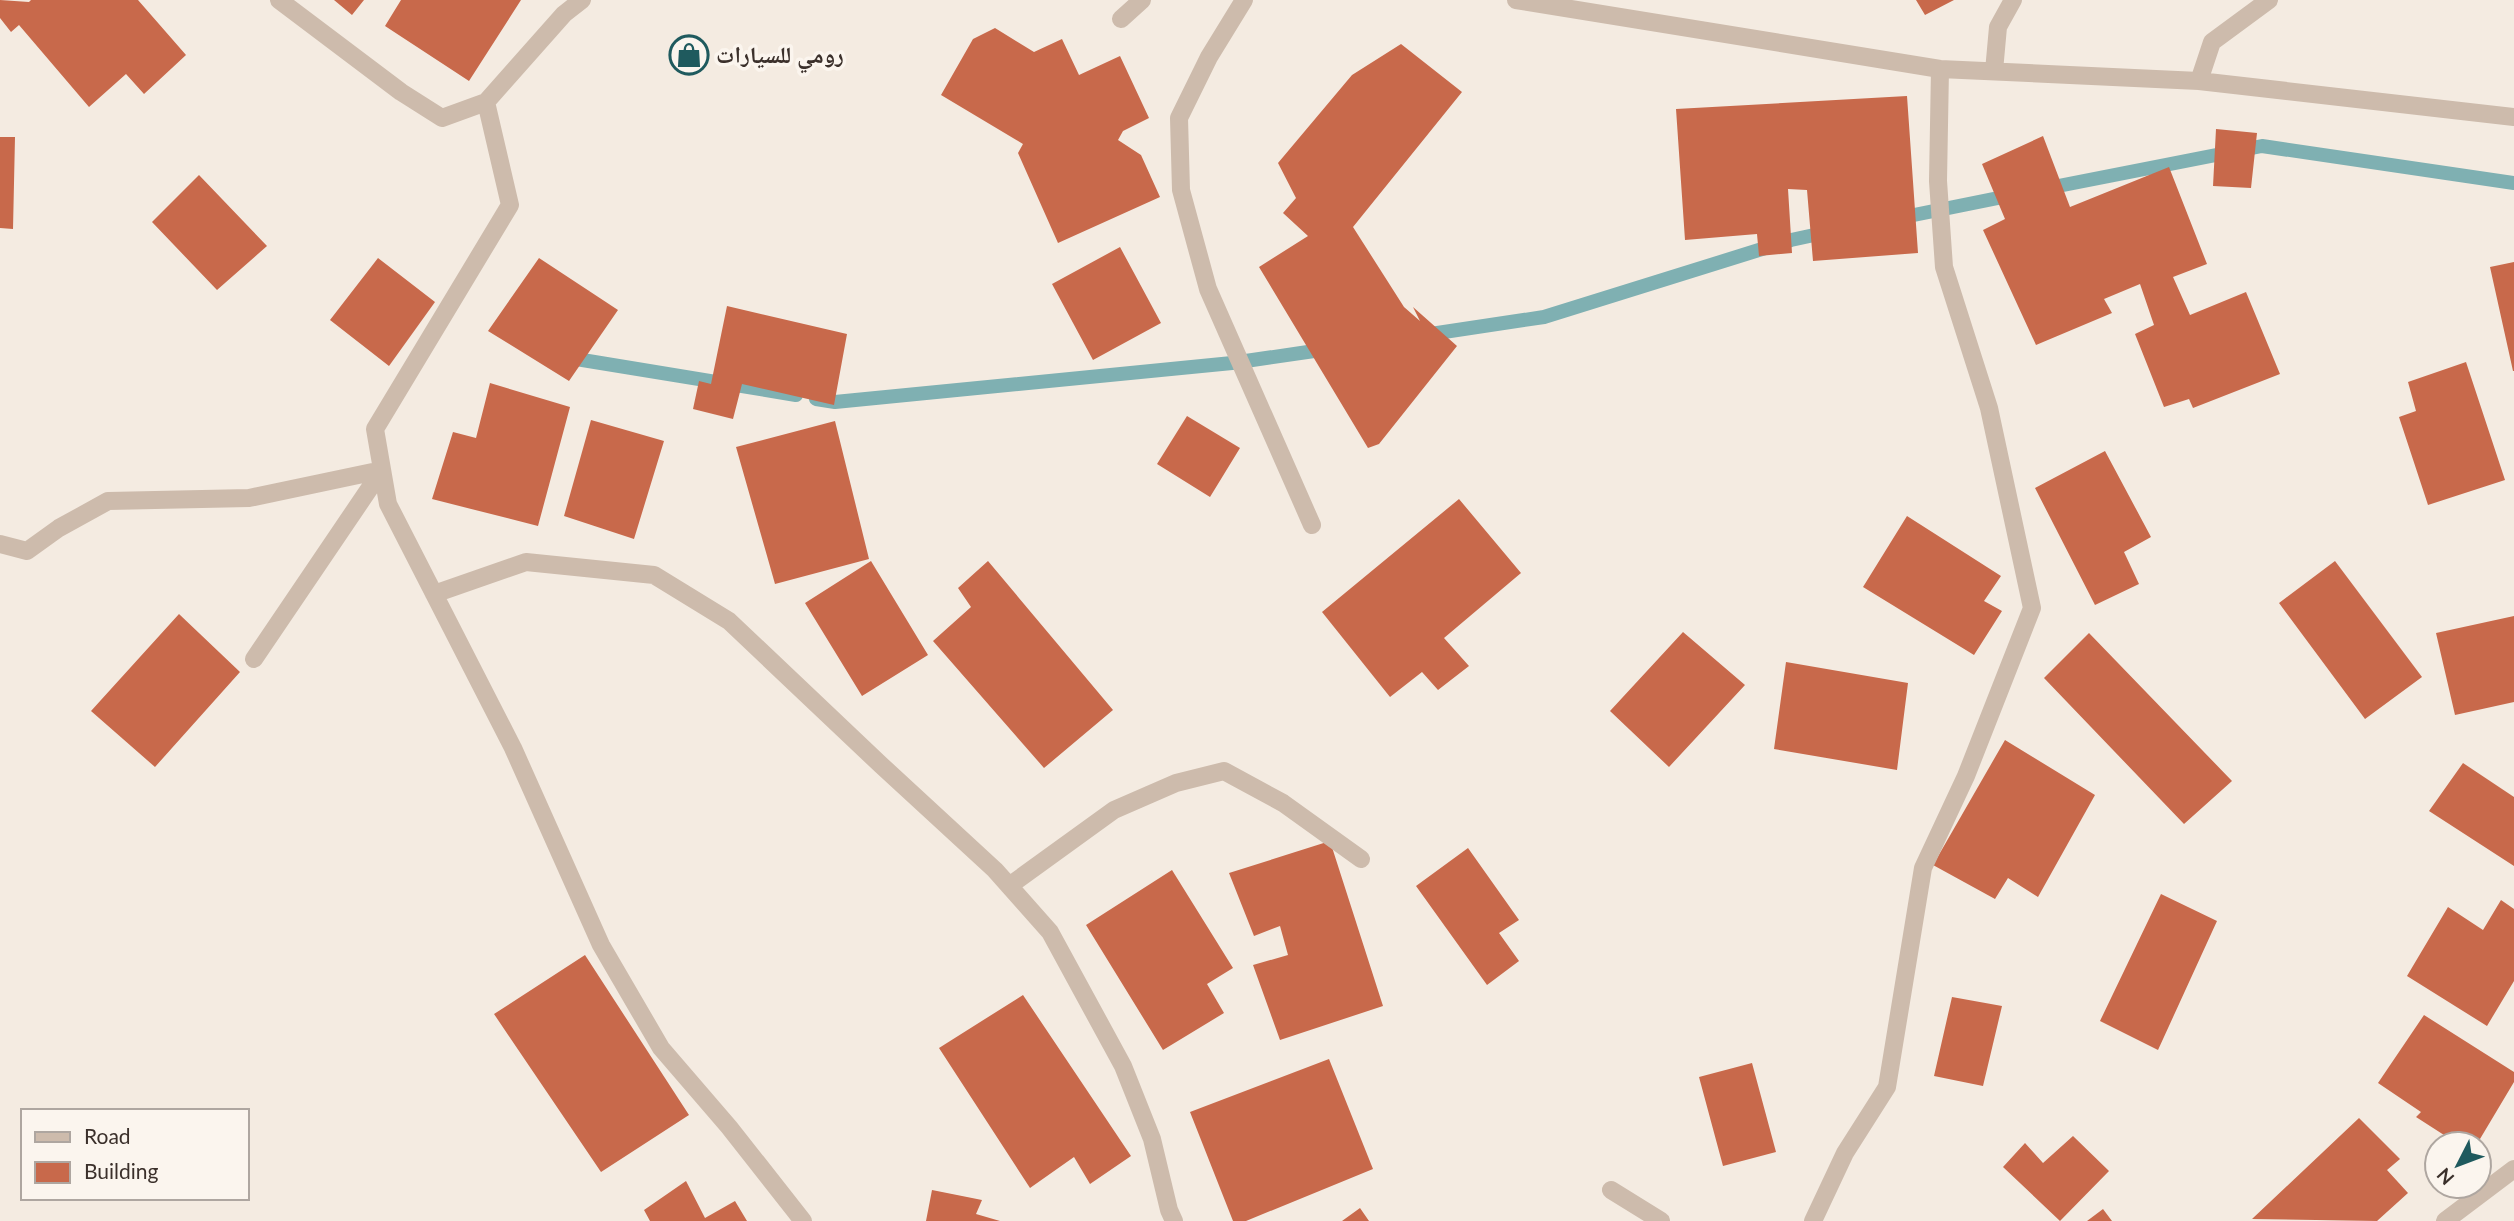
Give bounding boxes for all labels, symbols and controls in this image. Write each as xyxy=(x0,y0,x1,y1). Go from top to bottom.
shop icon: رومي للسيارات xyxy=(668,34,710,76)
place label: رومي للسيارات xyxy=(716,40,844,74)
legend xyxy=(21,1109,248,1200)
text: Road xyxy=(84,1123,131,1148)
north arrow xyxy=(2423,1130,2493,1200)
text: Building xyxy=(84,1158,159,1183)
text: N xyxy=(2432,1164,2458,1190)

